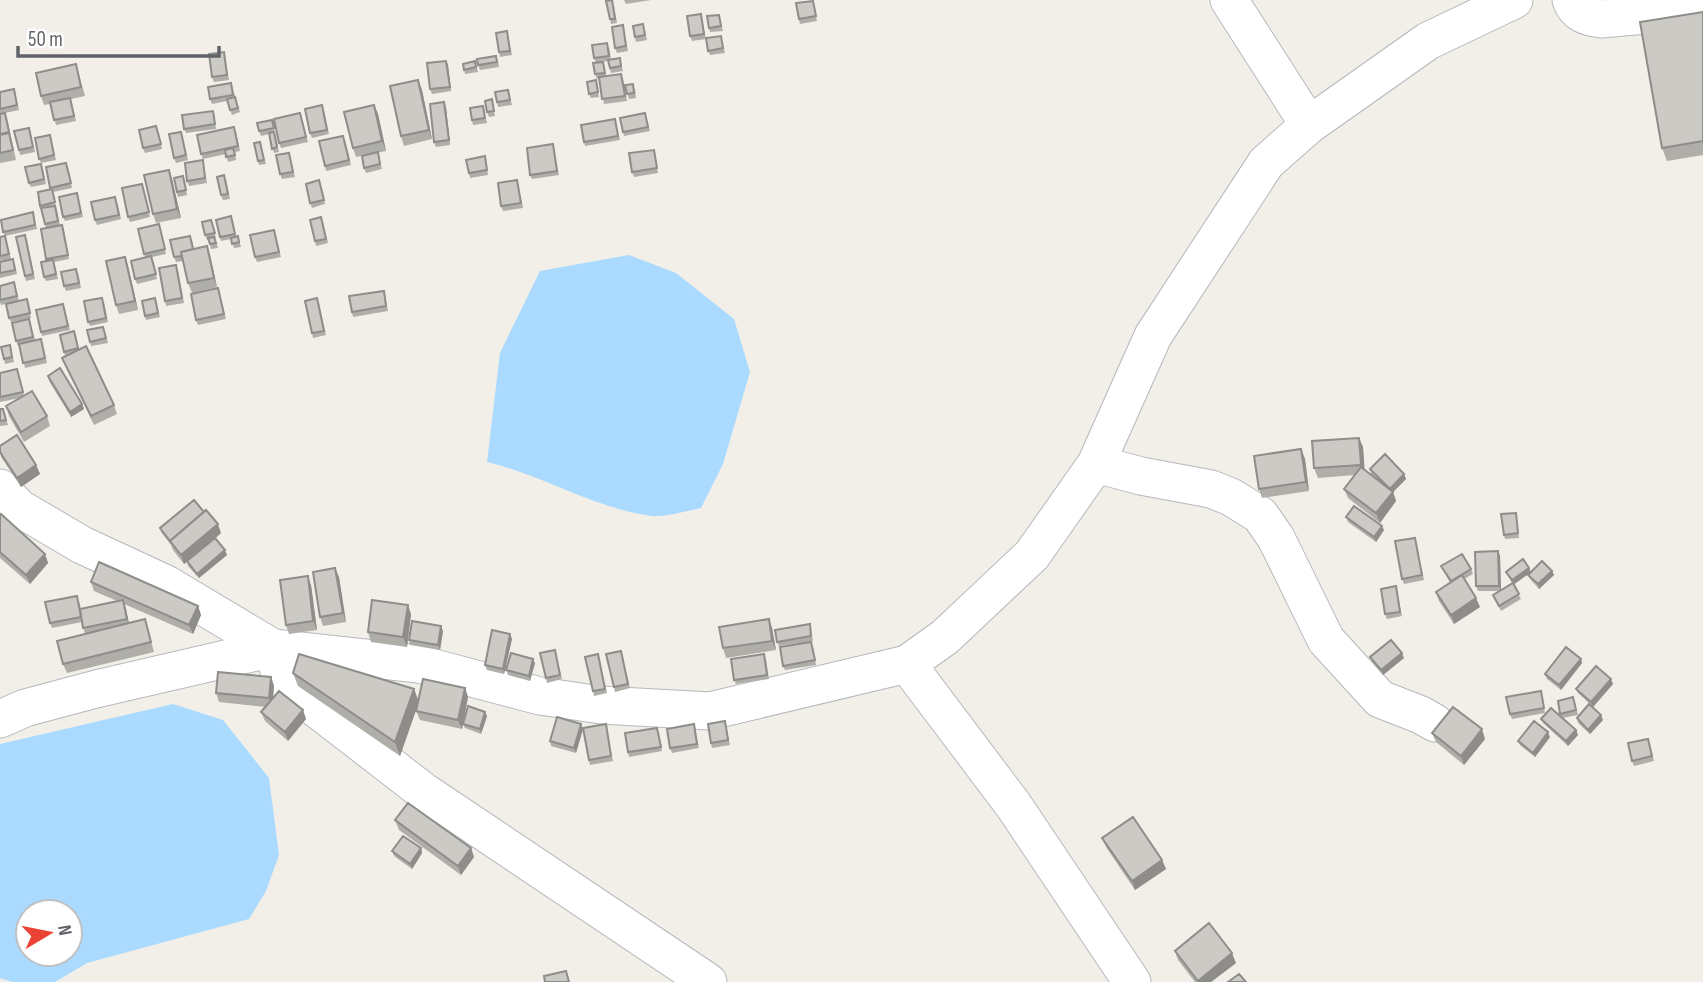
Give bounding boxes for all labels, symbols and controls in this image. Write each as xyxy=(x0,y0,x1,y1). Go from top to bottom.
scale bar xyxy=(18,14,219,58)
text: 50 m xyxy=(28,27,63,52)
north arrow xyxy=(14,898,84,968)
text: N xyxy=(52,923,76,937)

